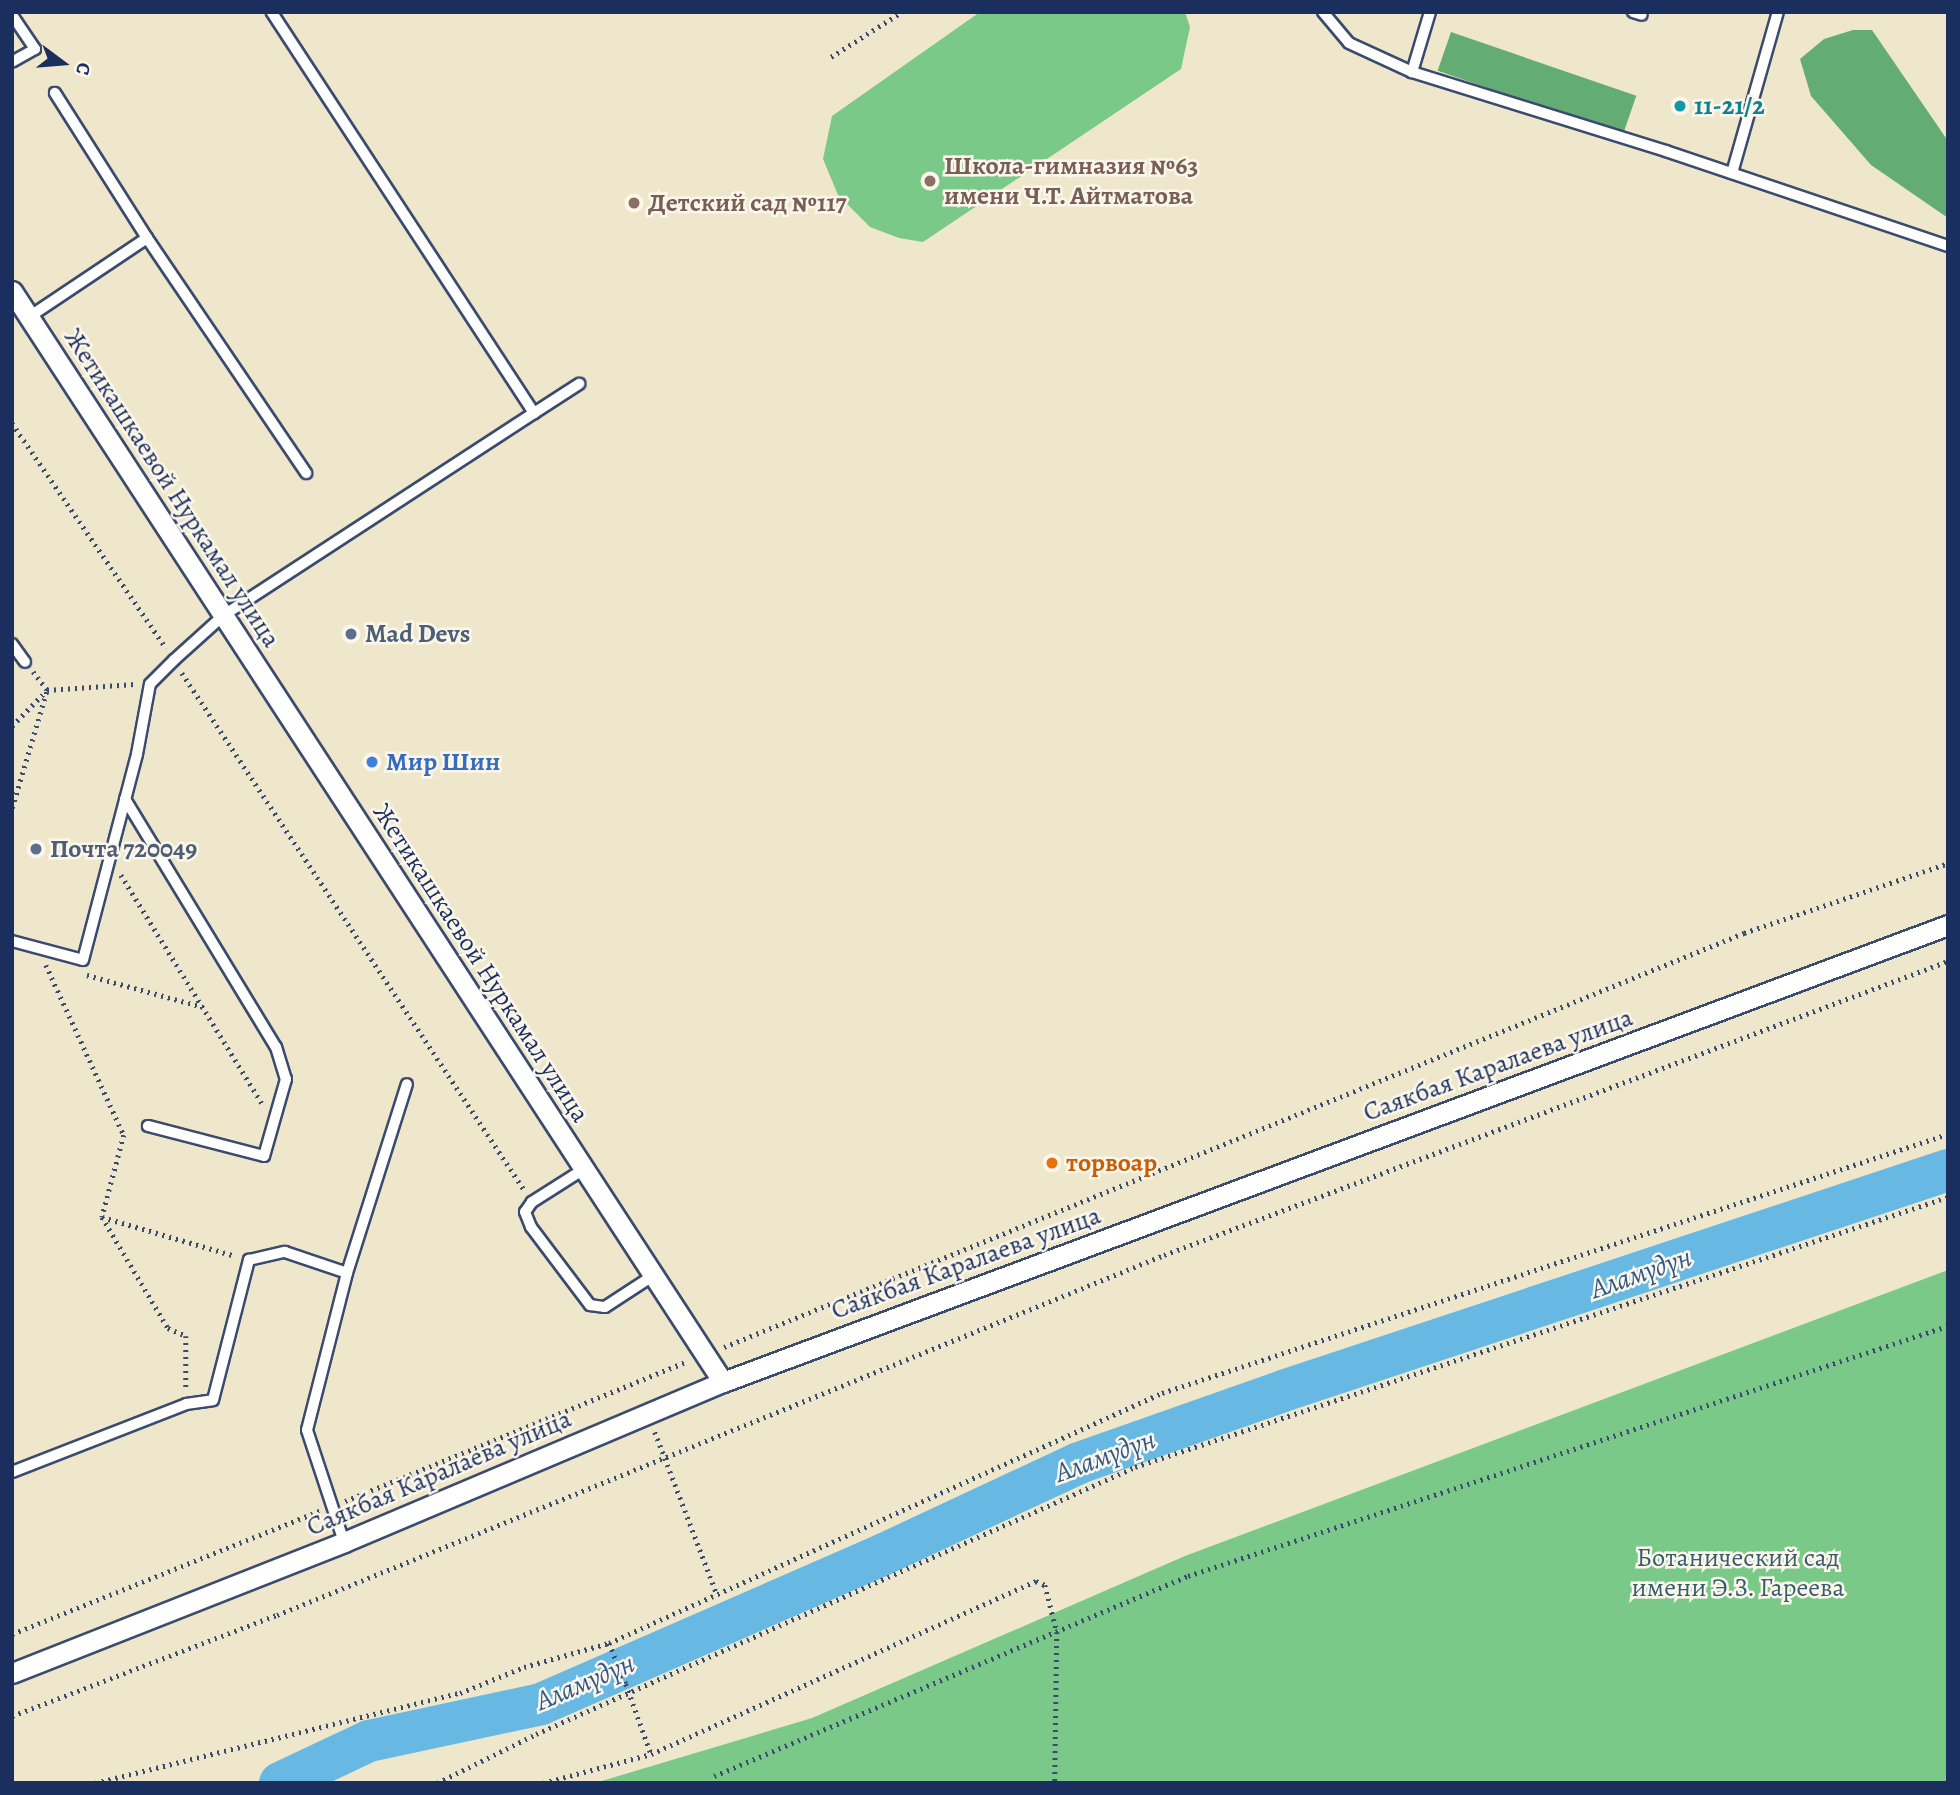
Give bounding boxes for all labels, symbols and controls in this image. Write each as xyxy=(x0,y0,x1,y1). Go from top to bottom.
north arrow xyxy=(28,28,98,98)
text: С xyxy=(69,60,97,78)
place label: 11-21/2 xyxy=(1694,90,1765,122)
marker: 11-21/2 xyxy=(1672,98,1688,114)
place label: Школа-гимназия №63 имени Ч.Т. Айтматова xyxy=(944,150,1199,212)
marker: Школа-гимназия №63 имени Ч.Т. Айтматова xyxy=(922,173,938,189)
place label: Детский сад №117 xyxy=(648,187,847,219)
marker: Детский сад №117 xyxy=(626,195,642,211)
street label: Жетикашкаевой Нуркамал улица xyxy=(57,323,287,653)
place label: Mad Devs xyxy=(365,618,470,650)
marker: Mad Devs xyxy=(343,626,359,642)
place label: Мир Шин xyxy=(386,746,500,778)
marker: Мир Шин xyxy=(364,754,380,770)
street label: Жетикашкаевой Нуркамал улица xyxy=(366,798,596,1128)
place label: Почта 720049 xyxy=(50,833,197,865)
marker: Почта 720049 xyxy=(28,841,44,857)
street label: Саякбая Каралаева улица xyxy=(1359,1002,1637,1128)
place label: торвоар xyxy=(1066,1147,1157,1179)
marker: торвоар xyxy=(1044,1155,1060,1171)
street label: Саякбая Каралаева улица xyxy=(827,1200,1105,1326)
water label: Аламүдүн xyxy=(1586,1240,1696,1306)
street label: Саякбая Каралаева улица xyxy=(302,1403,576,1543)
water label: Аламүдүн xyxy=(1050,1422,1160,1490)
park label: Ботанический сад имени Э.З. Гареева xyxy=(1631,1542,1845,1604)
water label: Аламүдүн xyxy=(530,1646,640,1718)

